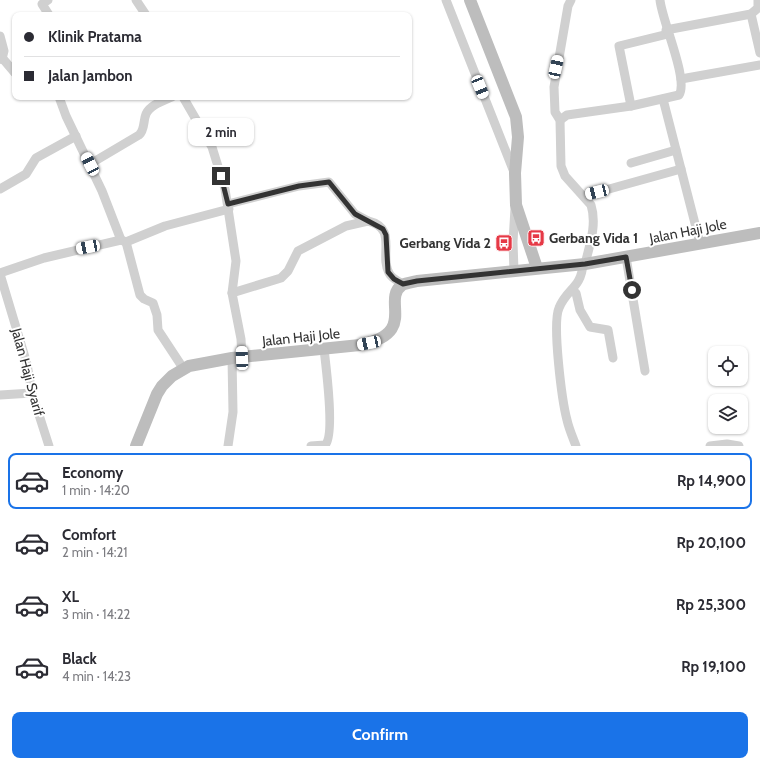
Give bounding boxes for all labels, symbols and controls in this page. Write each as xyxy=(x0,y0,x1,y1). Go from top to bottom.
text: Klinik Pratama xyxy=(48,28,142,46)
car xyxy=(548,54,564,80)
text: Jalan Jambon xyxy=(48,67,133,85)
car xyxy=(470,74,490,100)
callout: 2 min xyxy=(188,118,254,146)
text: 2 min xyxy=(205,124,237,140)
car xyxy=(79,151,101,177)
route end xyxy=(212,167,230,185)
car xyxy=(584,183,610,201)
street label: Jalan Haji Jole xyxy=(647,215,728,247)
bus stop icon: Gerbang Vida 1 xyxy=(526,228,546,248)
place label: Gerbang Vida 1 xyxy=(549,229,638,247)
bus stop icon: Gerbang Vida 2 xyxy=(494,233,514,253)
place label: Gerbang Vida 2 xyxy=(400,234,491,252)
car xyxy=(75,239,101,255)
route start xyxy=(623,281,641,299)
street label: Jalan Haji Jole xyxy=(260,324,341,350)
street label: Jalan Haji Syarif xyxy=(7,325,48,418)
car xyxy=(356,335,382,351)
car xyxy=(236,346,248,370)
map controls xyxy=(708,346,748,434)
button: locate xyxy=(708,346,748,386)
button: layers xyxy=(708,394,748,434)
icon: car xyxy=(14,463,50,499)
text: Economy xyxy=(62,464,123,482)
text: Rp 14,900 xyxy=(677,472,746,490)
text: 1 min · 14:20 xyxy=(62,482,130,498)
icon: car xyxy=(14,525,50,561)
text: Comfort xyxy=(62,526,116,544)
text: Rp 20,100 xyxy=(676,534,746,552)
text: 2 min · 14:21 xyxy=(62,544,128,560)
icon: car xyxy=(14,587,50,623)
text: XL xyxy=(62,588,79,606)
text: Rp 25,300 xyxy=(676,596,746,614)
text: 3 min · 14:22 xyxy=(62,606,130,622)
icon: car xyxy=(14,649,50,685)
text: Black xyxy=(62,650,97,668)
text: Rp 19,100 xyxy=(681,658,746,676)
text: 4 min · 14:23 xyxy=(62,668,131,684)
button: Confirm xyxy=(12,712,748,758)

